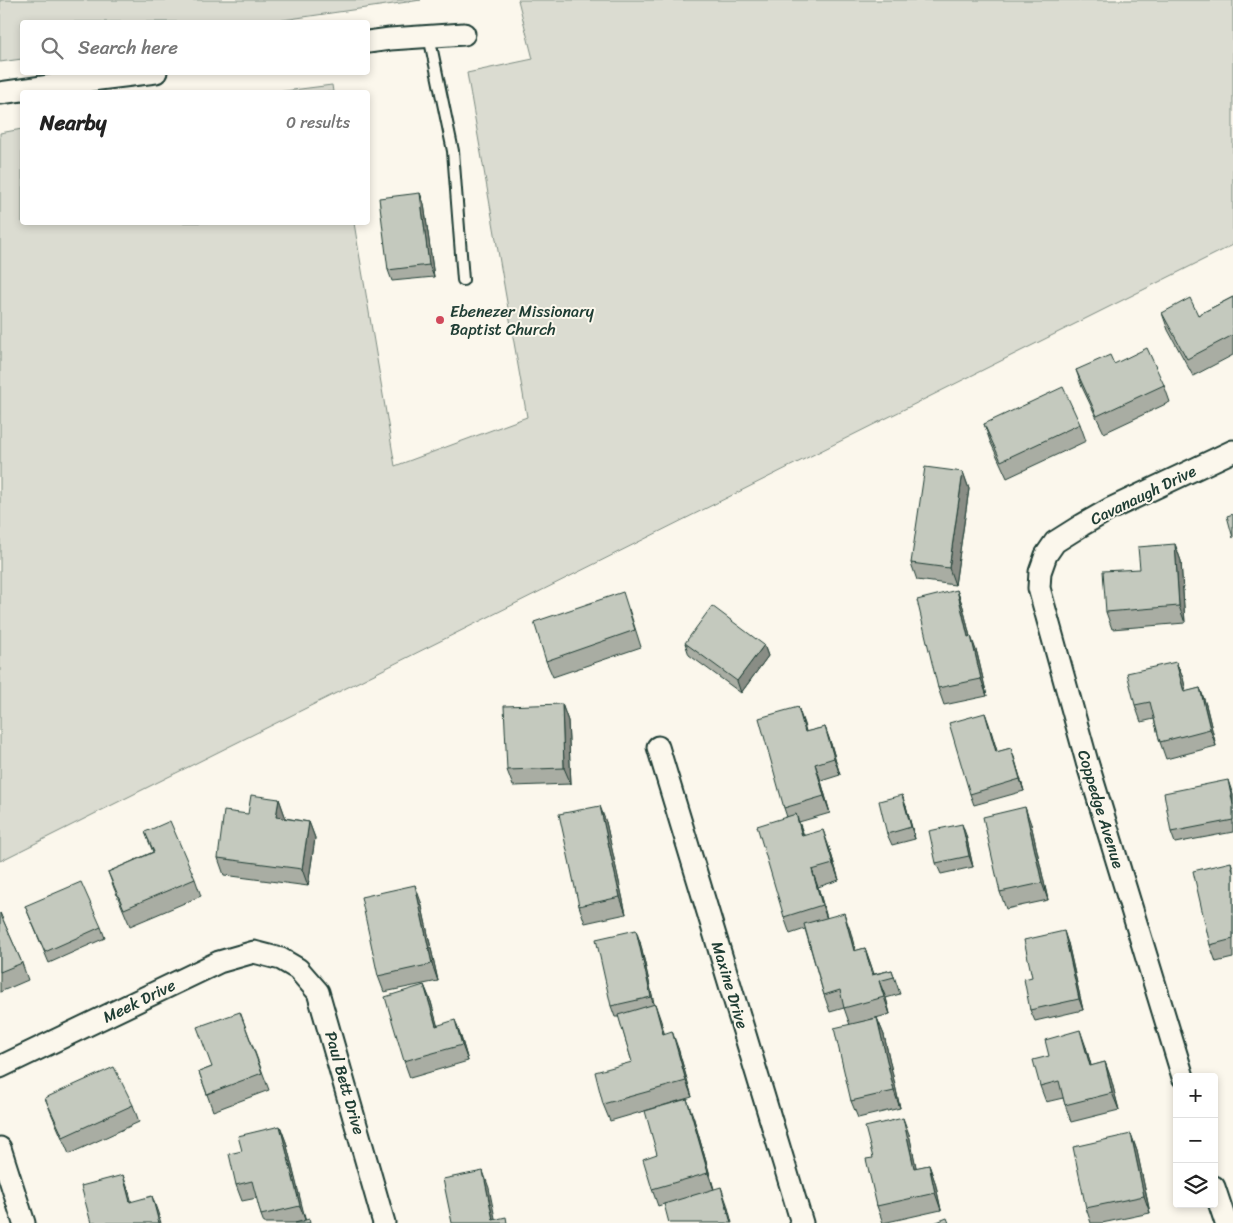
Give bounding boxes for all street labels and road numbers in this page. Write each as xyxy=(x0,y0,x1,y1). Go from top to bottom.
street label: Cavanaugh Drive xyxy=(1085,457,1201,533)
street label: Coppedge Avenue xyxy=(1069,746,1133,872)
street label: Maxine Drive xyxy=(703,938,757,1032)
street label: Meek Drive xyxy=(97,971,181,1031)
street label: Paul Bett Drive xyxy=(316,1028,374,1138)

